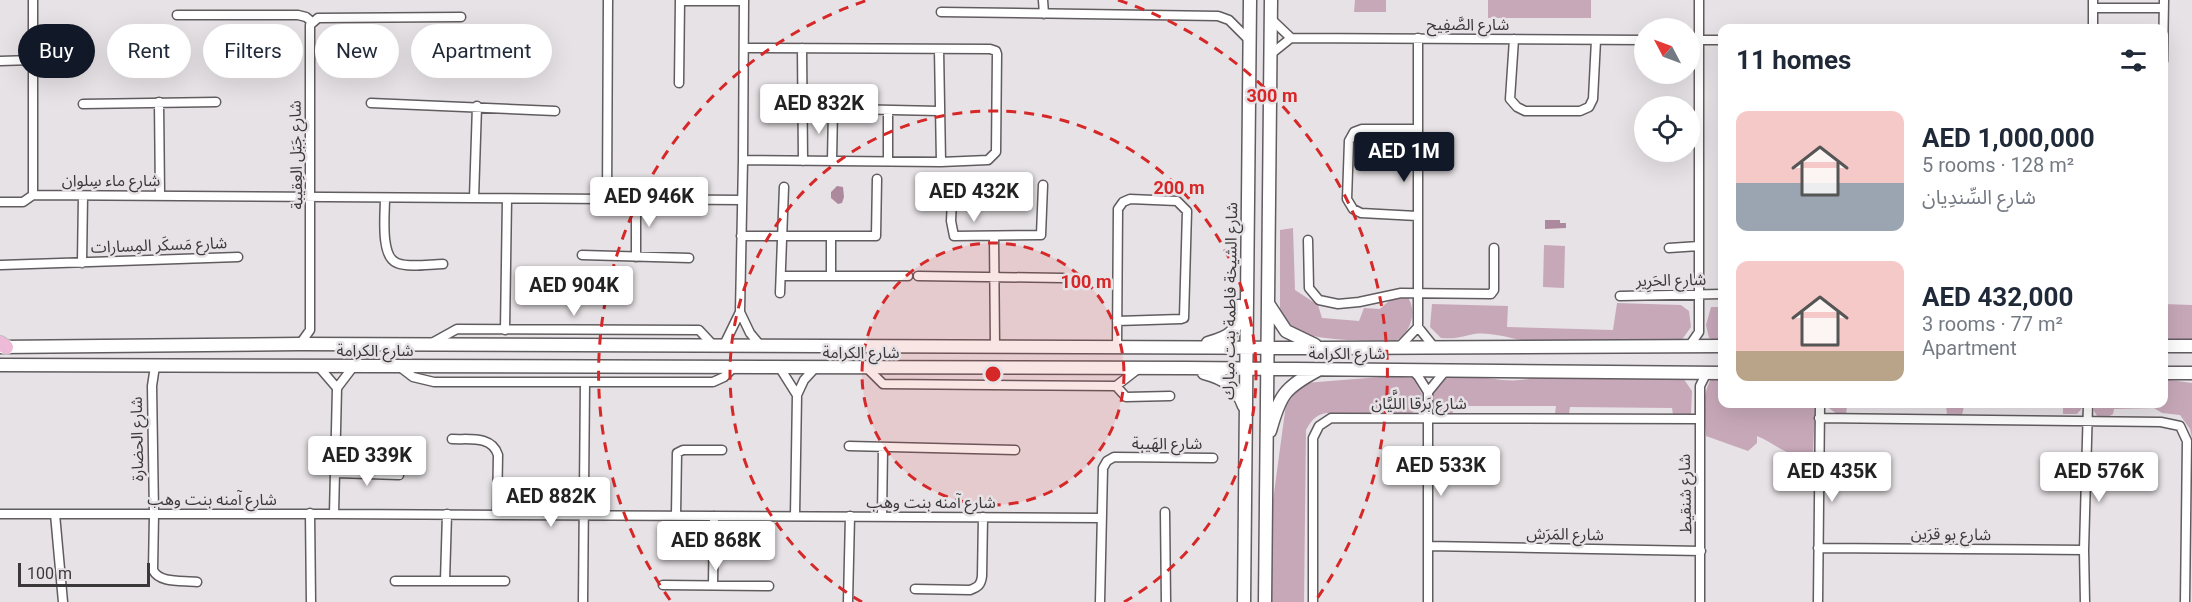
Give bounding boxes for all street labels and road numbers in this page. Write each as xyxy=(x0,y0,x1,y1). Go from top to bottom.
street label: شارع الصَّفِيح xyxy=(1427,15,1509,37)
street label: شارع جَبَل العِقيبة xyxy=(286,100,309,210)
street label: شارع ماء سِلوان xyxy=(62,171,160,193)
street label: شارع الشيخة فاطمة بنت مبارك xyxy=(1219,202,1244,400)
street label: شارع مَسكَر المِسارات xyxy=(91,233,228,260)
street label: شارع الحَرِير xyxy=(1635,270,1706,293)
street label: شارع الكرامة xyxy=(336,341,414,363)
street label: شارع الكرامة xyxy=(822,343,900,365)
street label: شارع الكرامة xyxy=(1308,344,1386,366)
street label: شارع بَرقا اللَّيَّان xyxy=(1371,389,1467,416)
street label: شارع الحضارة xyxy=(127,396,150,482)
street label: شارع الهَيبة xyxy=(1132,434,1202,456)
street label: شارع شنقيط xyxy=(1675,454,1698,534)
street label: شارع آمنه بنت وهب xyxy=(147,490,277,512)
street label: شارع آمنه بنت وهب xyxy=(866,493,996,515)
street label: شارع المَرَش xyxy=(1526,524,1604,547)
street label: شارع بو قرَين xyxy=(1911,524,1991,547)

